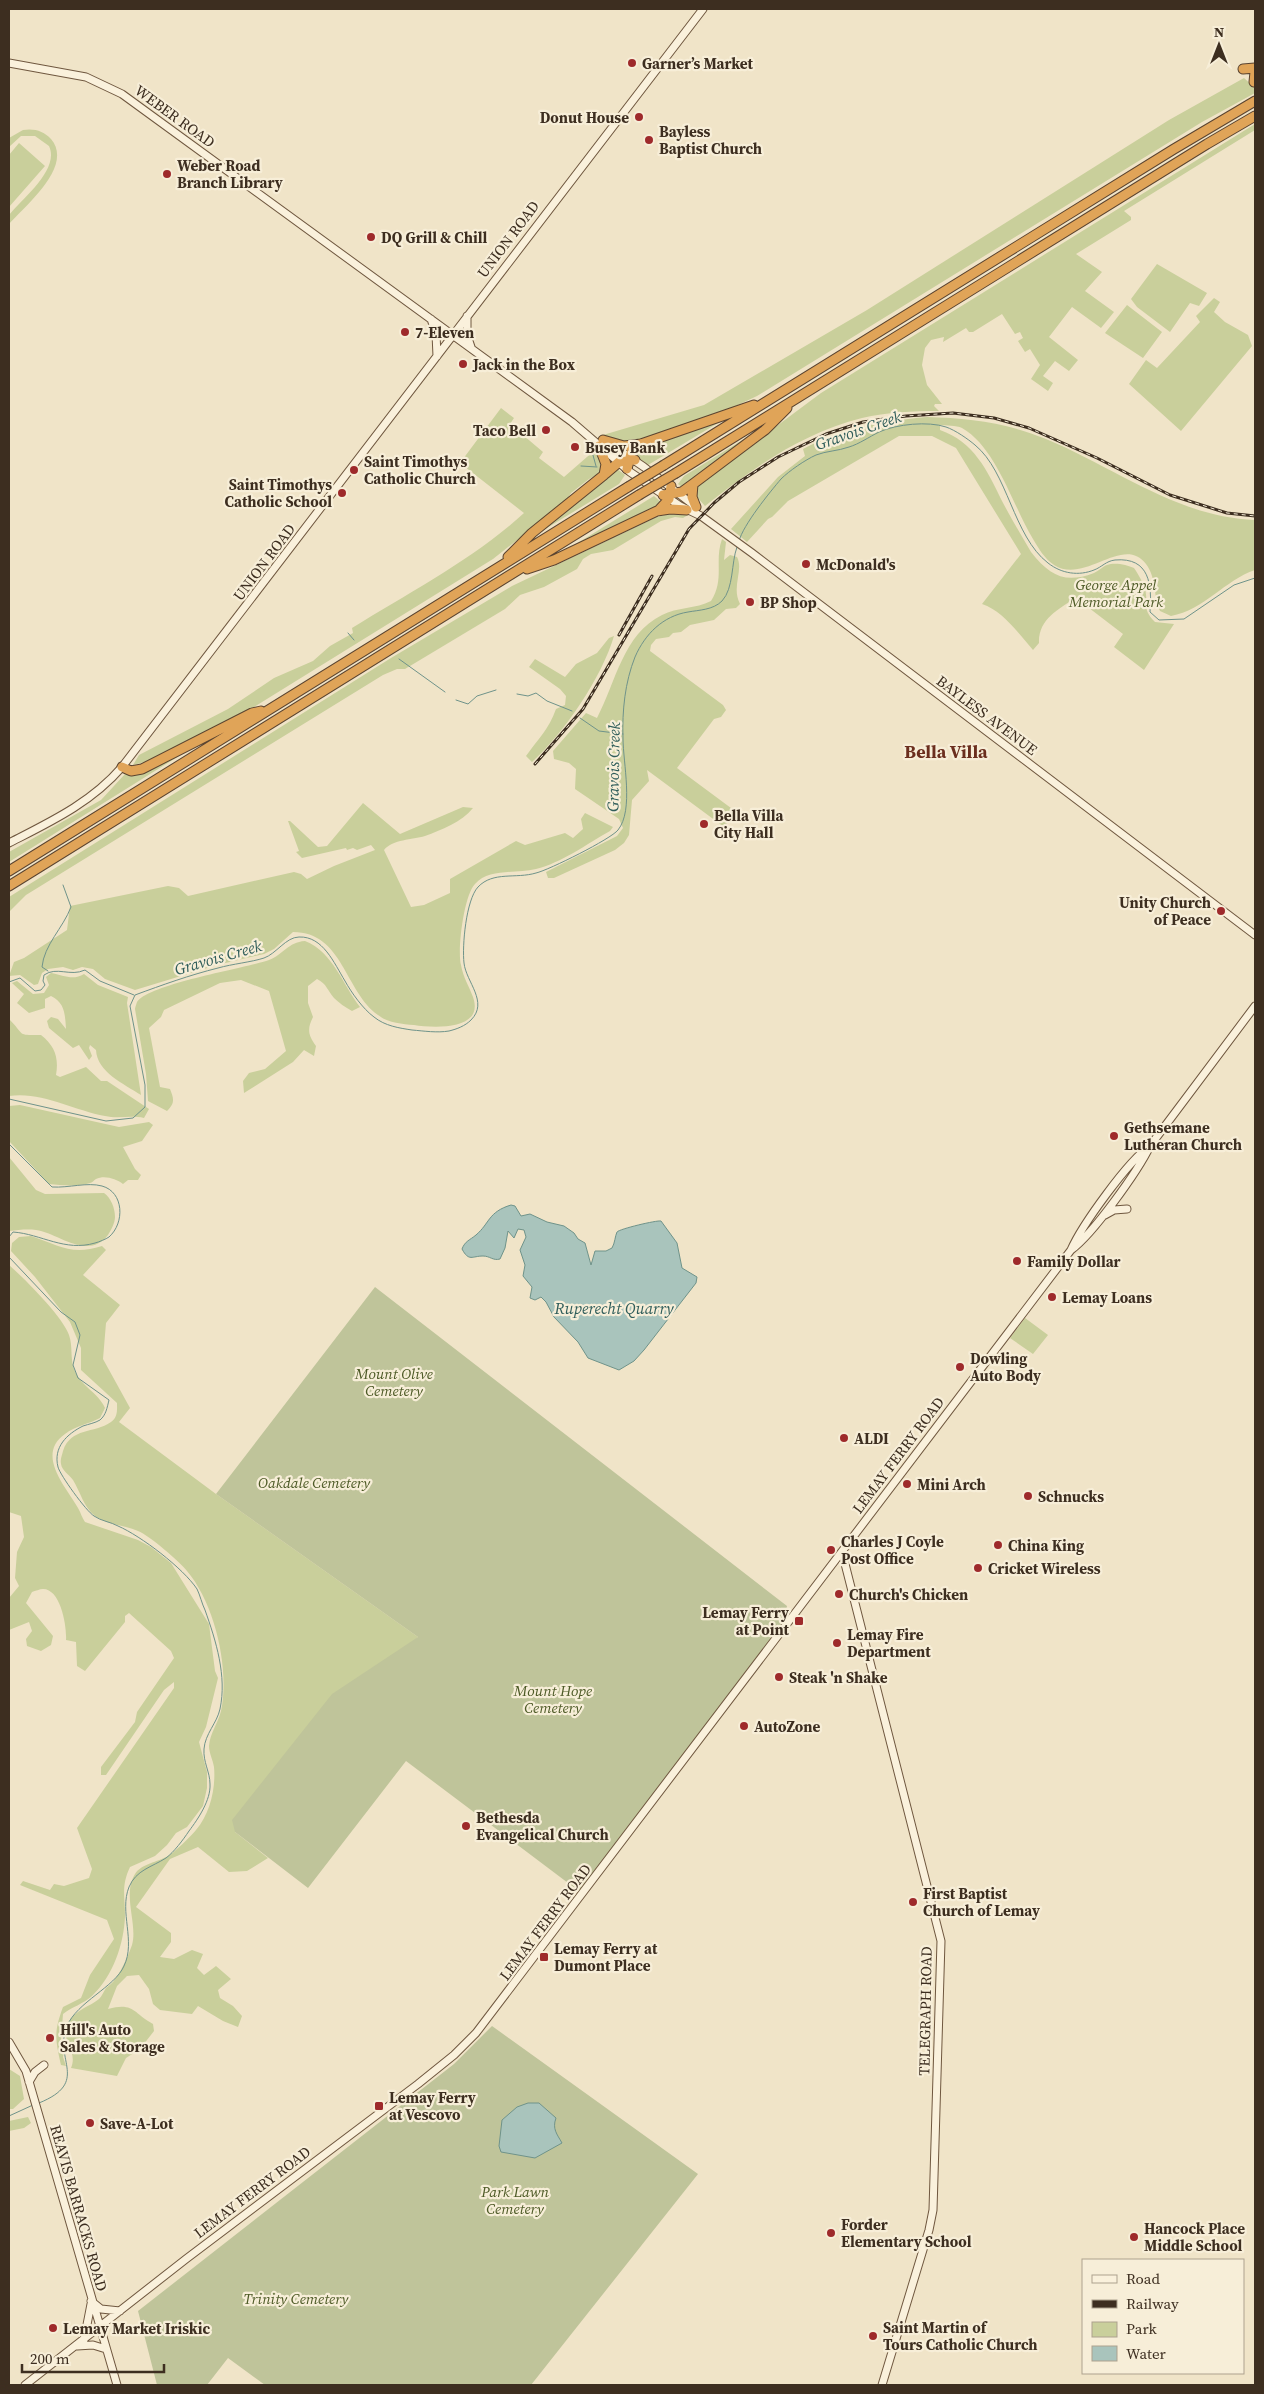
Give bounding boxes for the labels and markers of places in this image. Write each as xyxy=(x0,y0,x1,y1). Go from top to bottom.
place label: Garner’s Market xyxy=(642,53,754,74)
marker: Garner’s Market xyxy=(626,57,638,69)
place label: Donut House xyxy=(540,107,629,128)
marker: Donut House xyxy=(633,111,645,123)
place label: Bayless Baptist Church xyxy=(659,121,762,159)
marker: Bayless Baptist Church xyxy=(643,134,655,146)
place label: Weber Road Branch Library xyxy=(177,155,283,193)
marker: Weber Road Branch Library xyxy=(161,168,173,180)
place label: DQ Grill & Chill xyxy=(381,227,488,248)
marker: DQ Grill & Chill xyxy=(365,231,377,243)
place label: 7-Eleven xyxy=(415,322,474,343)
marker: 7-Eleven xyxy=(399,326,411,338)
place label: Jack in the Box xyxy=(472,354,576,375)
marker: Jack in the Box xyxy=(457,358,469,370)
place label: Taco Bell xyxy=(473,420,536,441)
marker: Taco Bell xyxy=(540,424,552,436)
place label: Busey Bank xyxy=(585,437,665,458)
marker: Busey Bank xyxy=(569,441,581,453)
place label: Saint Timothys Catholic Church xyxy=(364,451,476,489)
marker: Saint Timothys Catholic Church xyxy=(348,464,360,476)
place label: Saint Timothys Catholic School xyxy=(225,474,332,512)
marker: Saint Timothys Catholic School xyxy=(336,487,348,499)
place label: McDonald's xyxy=(816,554,896,575)
marker: McDonald's xyxy=(800,558,812,570)
place label: BP Shop xyxy=(760,592,817,613)
marker: BP Shop xyxy=(744,596,756,608)
place label: Bella Villa City Hall xyxy=(714,805,784,843)
marker: Bella Villa City Hall xyxy=(698,818,710,830)
place label: Unity Church of Peace xyxy=(1119,892,1211,930)
marker: Unity Church of Peace xyxy=(1215,905,1227,917)
place label: Gethsemane Lutheran Church xyxy=(1124,1117,1242,1155)
marker: Gethsemane Lutheran Church xyxy=(1108,1130,1120,1142)
place label: Family Dollar xyxy=(1027,1251,1121,1272)
marker: Family Dollar xyxy=(1011,1255,1023,1267)
place label: Lemay Loans xyxy=(1062,1287,1152,1308)
marker: Lemay Loans xyxy=(1046,1291,1058,1303)
place label: Dowling Auto Body xyxy=(970,1348,1041,1386)
marker: Dowling Auto Body xyxy=(954,1361,966,1373)
place label: ALDI xyxy=(854,1428,889,1449)
marker: ALDI xyxy=(838,1432,850,1444)
place label: Mini Arch xyxy=(917,1474,986,1495)
marker: Mini Arch xyxy=(901,1478,913,1490)
place label: Schnucks xyxy=(1038,1486,1104,1507)
marker: Schnucks xyxy=(1022,1490,1034,1502)
place label: Charles J Coyle Post Office xyxy=(841,1531,944,1569)
place label: China King xyxy=(1008,1535,1084,1556)
marker: China King xyxy=(992,1539,1004,1551)
marker: Charles J Coyle Post Office xyxy=(825,1544,837,1556)
place label: Cricket Wireless xyxy=(988,1558,1101,1579)
marker: Cricket Wireless xyxy=(972,1562,984,1574)
place label: Church's Chicken xyxy=(849,1584,968,1605)
marker: Church's Chicken xyxy=(833,1588,845,1600)
place label: Lemay Ferry at Point xyxy=(702,1602,790,1640)
marker: Lemay Ferry at Point xyxy=(793,1615,805,1627)
place label: Lemay Fire Department xyxy=(847,1624,931,1662)
marker: Lemay Fire Department xyxy=(831,1637,843,1649)
place label: Steak 'n Shake xyxy=(789,1667,888,1688)
marker: Steak 'n Shake xyxy=(773,1671,785,1683)
place label: AutoZone xyxy=(754,1716,820,1737)
marker: AutoZone xyxy=(738,1720,750,1732)
place label: Bethesda Evangelical Church xyxy=(476,1807,609,1845)
marker: Bethesda Evangelical Church xyxy=(460,1820,472,1832)
place label: First Baptist Church of Lemay xyxy=(923,1883,1040,1921)
marker: First Baptist Church of Lemay xyxy=(907,1896,919,1908)
place label: Lemay Ferry at Dumont Place xyxy=(554,1938,658,1976)
marker: Lemay Ferry at Dumont Place xyxy=(538,1951,550,1963)
place label: Hill's Auto Sales & Storage xyxy=(60,2019,165,2057)
marker: Hill's Auto Sales & Storage xyxy=(44,2032,56,2044)
place label: Lemay Ferry at Vescovo xyxy=(389,2087,476,2125)
marker: Lemay Ferry at Vescovo xyxy=(373,2100,385,2112)
place label: Save-A-Lot xyxy=(100,2113,174,2134)
marker: Save-A-Lot xyxy=(84,2117,96,2129)
place label: Forder Elementary School xyxy=(841,2214,972,2252)
place label: Hancock Place Middle School xyxy=(1144,2218,1245,2256)
marker: Forder Elementary School xyxy=(825,2227,837,2239)
marker: Hancock Place Middle School xyxy=(1128,2231,1140,2243)
place label: Saint Martin of Tours Catholic Church xyxy=(883,2317,1038,2355)
place label: Lemay Market Iriskic xyxy=(63,2318,211,2339)
marker: Lemay Market Iriskic xyxy=(47,2322,59,2334)
marker: Saint Martin of Tours Catholic Church xyxy=(867,2330,879,2342)

